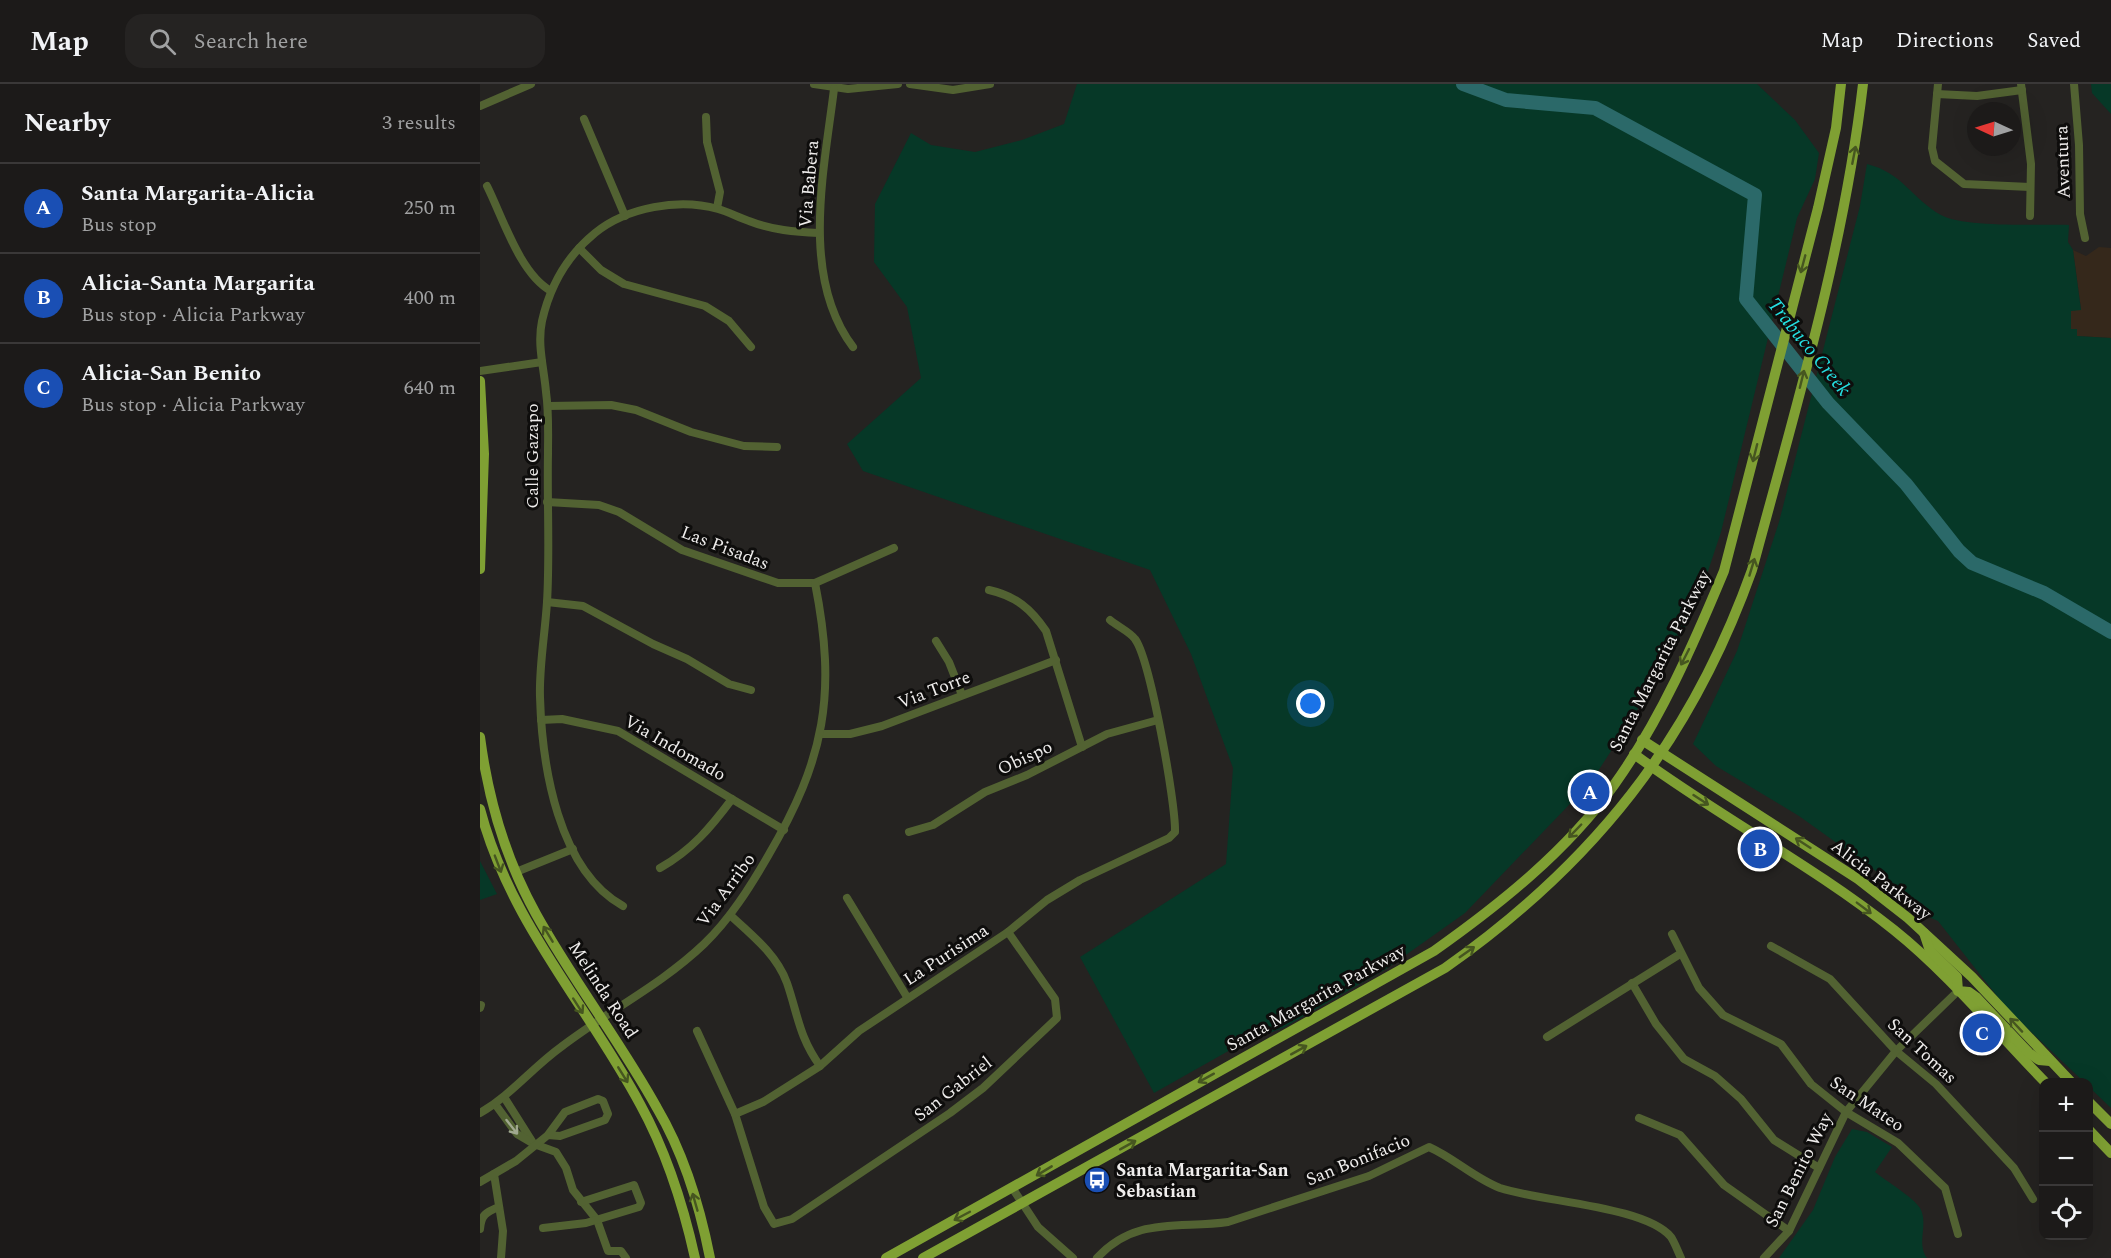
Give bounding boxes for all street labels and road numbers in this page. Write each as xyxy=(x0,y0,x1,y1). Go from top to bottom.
street label: Aventura xyxy=(2048,125,2078,199)
street label: Via Babera xyxy=(792,139,826,229)
street label: Calle Gazapo xyxy=(519,403,546,509)
street label: Las Pisadas xyxy=(677,519,773,577)
street label: Santa Margarita Parkway xyxy=(1602,564,1718,757)
street label: Via Torre xyxy=(894,664,974,716)
street label: Via Indomado xyxy=(619,708,731,788)
street label: Obispo xyxy=(993,733,1057,783)
street label: Alicia Parkway xyxy=(1825,833,1938,928)
street label: Via Arribo xyxy=(690,847,762,933)
street label: La Purisima xyxy=(898,917,994,993)
street label: Melinda Road xyxy=(561,936,645,1044)
street label: Santa Margarita Parkway xyxy=(1222,937,1412,1059)
street label: San Tomas xyxy=(1881,1012,1963,1090)
street label: San Gabriel xyxy=(908,1050,998,1128)
street label: San Mateo xyxy=(1824,1069,1910,1139)
street label: San Benito Way xyxy=(1758,1107,1840,1232)
street label: San Bonifacio xyxy=(1302,1127,1414,1193)

